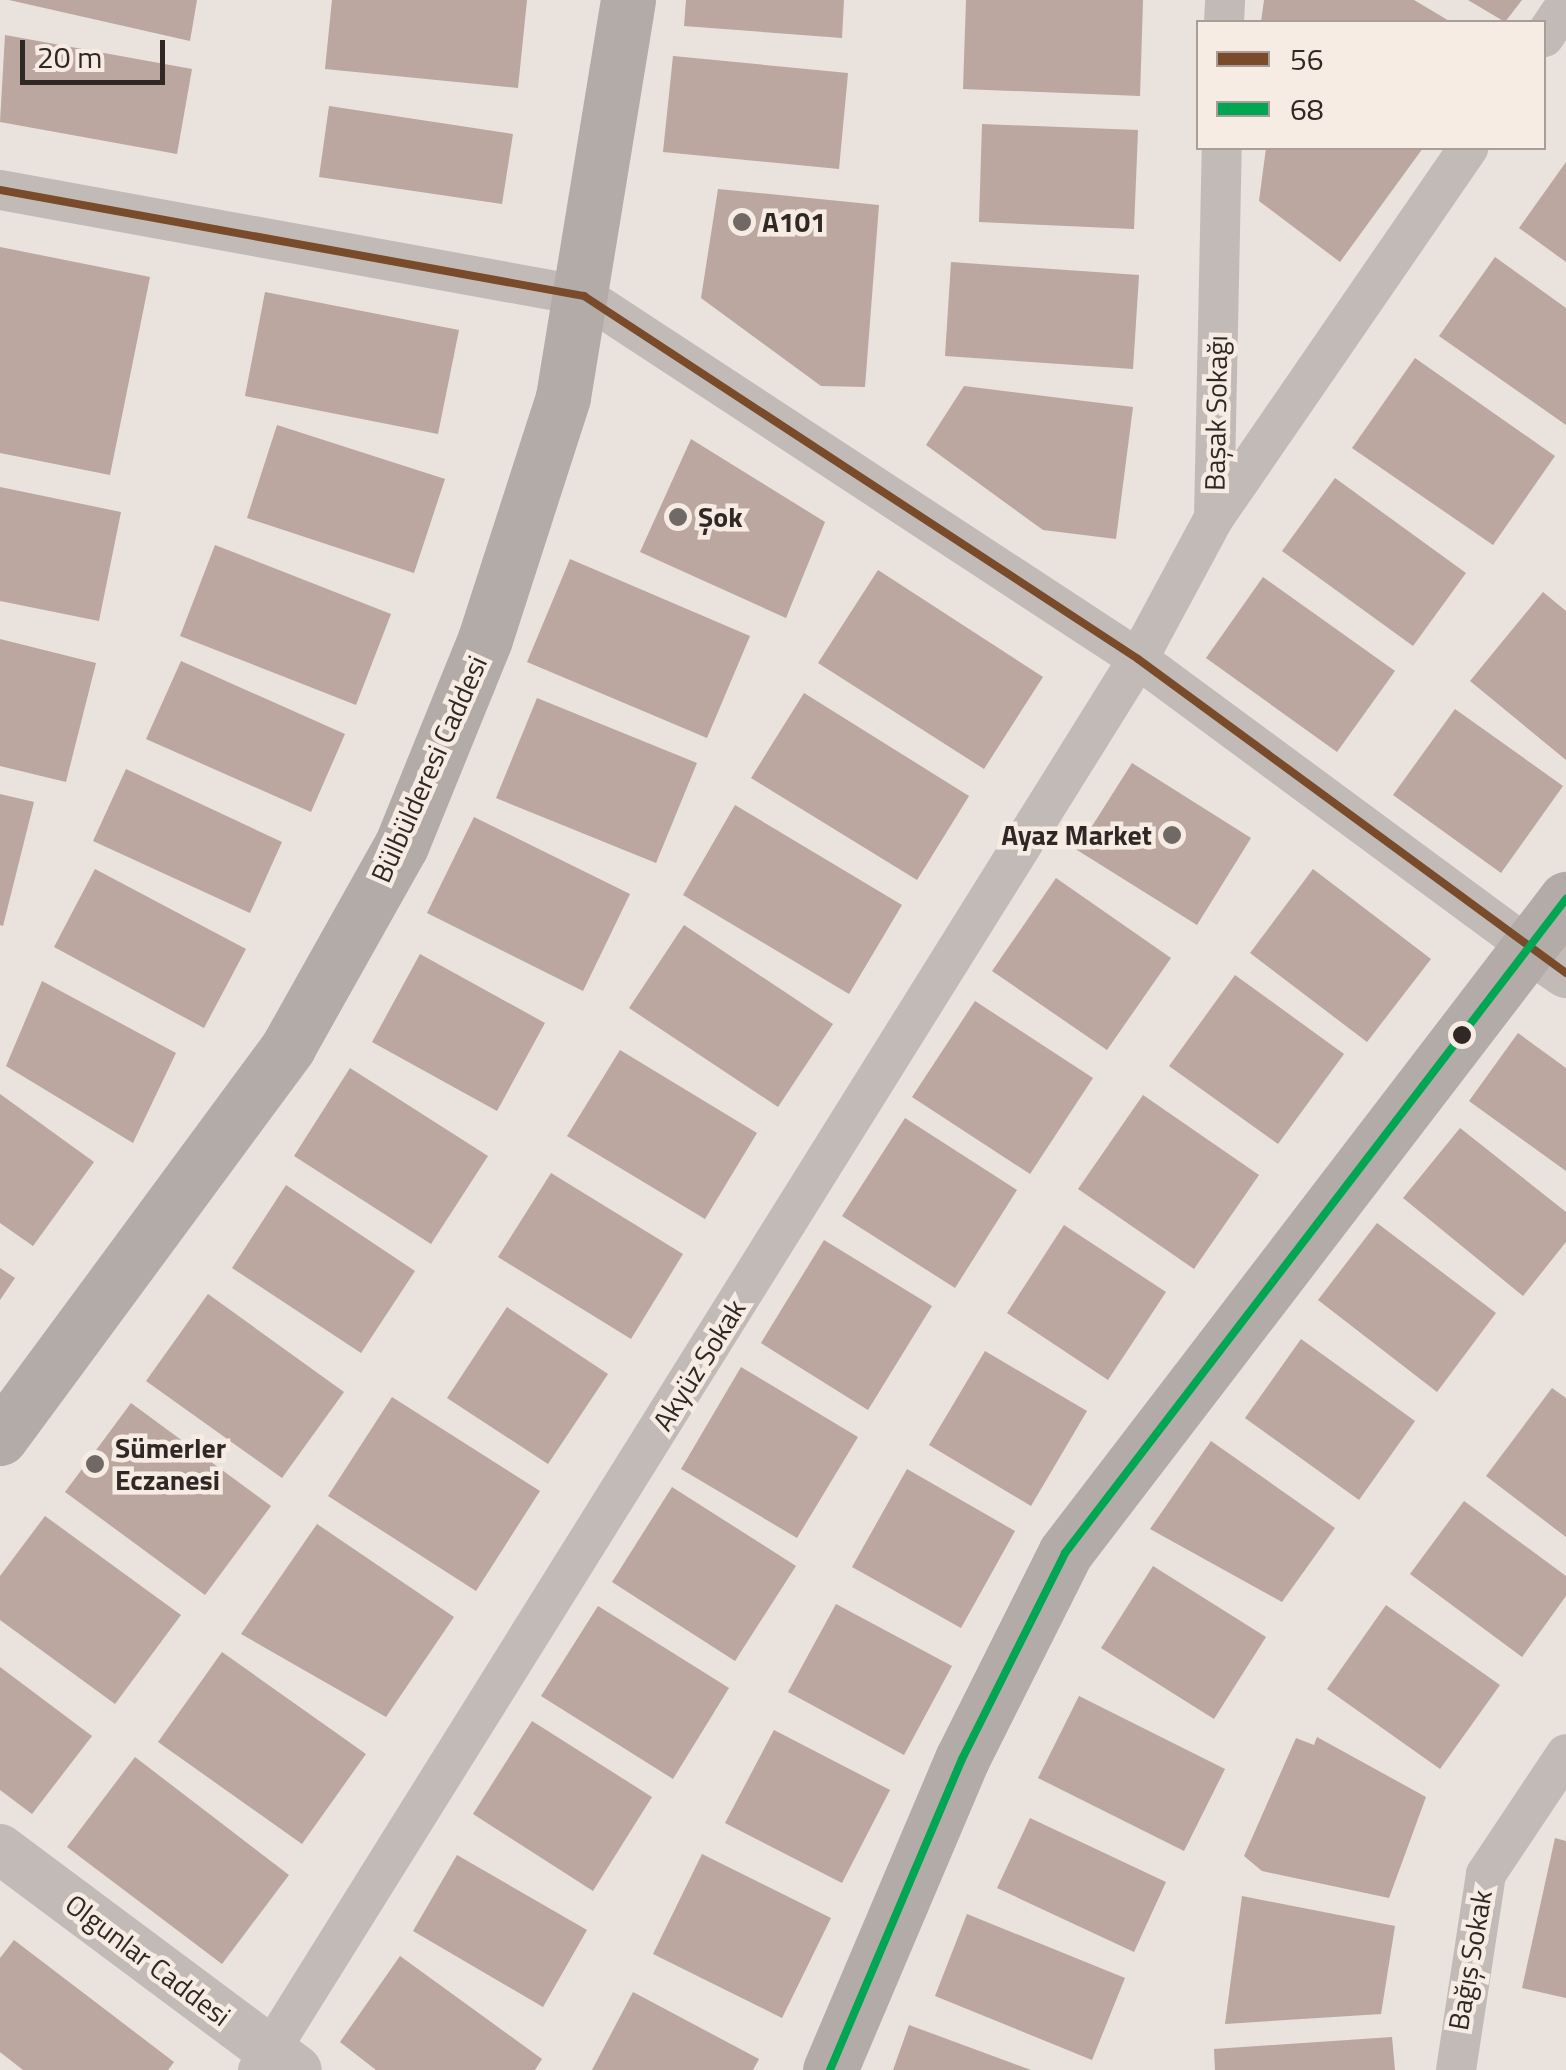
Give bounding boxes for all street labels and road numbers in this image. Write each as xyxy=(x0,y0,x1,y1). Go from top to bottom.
street label: Başak Sokağı xyxy=(1198,335,1234,491)
street label: Bülbülderesi Caddesi xyxy=(364,650,494,888)
street label: Akyüz Sokak xyxy=(646,1293,752,1437)
street label: Olgunlar Caddesi xyxy=(59,1887,237,2033)
street label: Bağış Sokak xyxy=(1441,1887,1499,2033)

